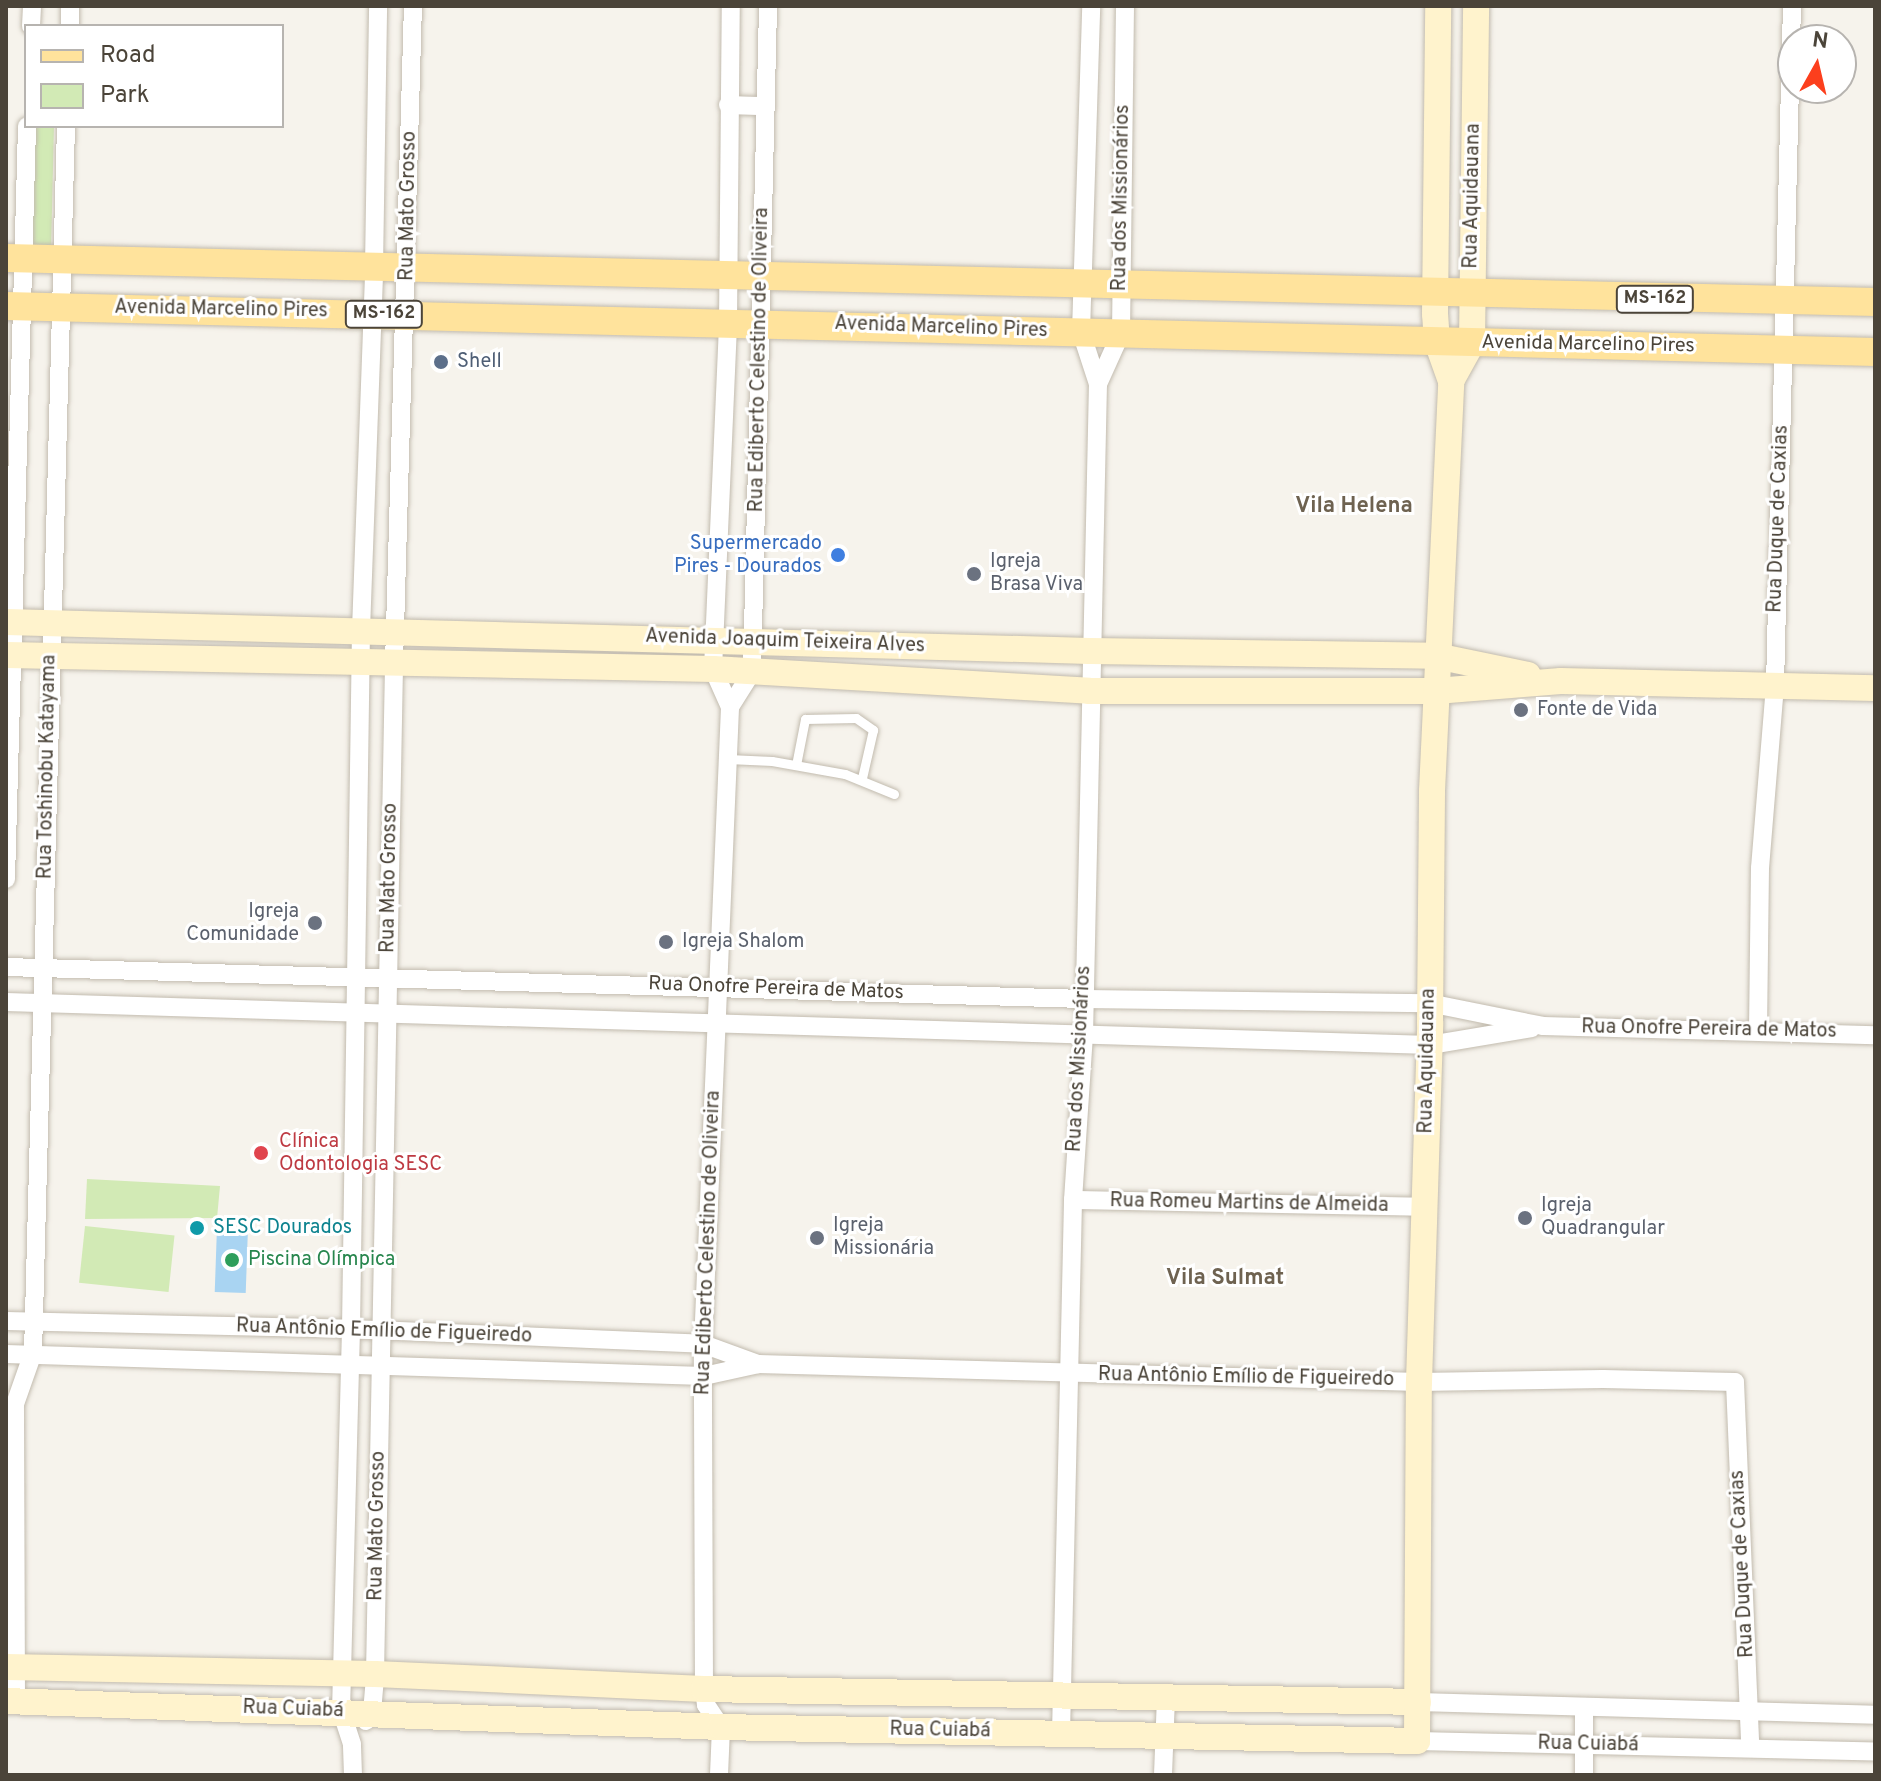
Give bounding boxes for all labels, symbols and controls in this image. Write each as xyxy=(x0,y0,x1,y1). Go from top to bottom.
legend xyxy=(24,24,284,128)
north arrow xyxy=(1777,24,1857,104)
text: N xyxy=(1810,27,1830,56)
text: Road xyxy=(100,41,156,71)
text: Park xyxy=(100,81,150,111)
street label: Rua dos Missionários xyxy=(1108,104,1136,292)
street label: Rua Aquidauana xyxy=(1460,123,1486,269)
street label: Rua Mato Grosso xyxy=(396,131,422,281)
street label: Rua Ediberto Celestino de Oliveira xyxy=(745,207,775,513)
road number: MS-162 xyxy=(1615,285,1695,313)
street label: Avenida Marcelino Pires xyxy=(114,296,328,324)
road number: MS-162 xyxy=(344,300,424,328)
street label: Avenida Marcelino Pires xyxy=(834,312,1048,344)
street label: Avenida Marcelino Pires xyxy=(1481,331,1695,359)
place label: Shell xyxy=(457,350,502,374)
marker: Shell xyxy=(432,353,450,371)
street label: Rua Duque de Caxias xyxy=(1764,425,1794,613)
district label: Vila Helena xyxy=(1295,494,1413,520)
place label: Supermercado Pires - Dourados xyxy=(674,532,822,579)
marker: Supermercado Pires - Dourados xyxy=(829,546,847,564)
place label: Igreja Brasa Viva xyxy=(990,550,1084,597)
marker: Igreja Brasa Viva xyxy=(965,565,983,583)
street label: Avenida Joaquim Teixeira Alves xyxy=(644,625,926,659)
street label: Rua Toshinobu Katayama xyxy=(34,654,62,880)
place label: Fonte de Vida xyxy=(1537,698,1658,722)
marker: Fonte de Vida xyxy=(1512,701,1530,719)
street label: Rua Mato Grosso xyxy=(377,803,403,953)
place label: Igreja Comunidade xyxy=(186,900,299,947)
marker: Igreja Comunidade xyxy=(306,914,324,932)
place label: Igreja Shalom xyxy=(682,930,805,954)
marker: Igreja Shalom xyxy=(657,933,675,951)
street label: Rua dos Missionários xyxy=(1063,965,1097,1153)
street label: Rua Onofre Pereira de Matos xyxy=(648,973,904,1005)
street label: Rua Aquidauana xyxy=(1415,988,1441,1134)
street label: Rua Onofre Pereira de Matos xyxy=(1581,1016,1837,1044)
street label: Rua Ediberto Celestino de Oliveira xyxy=(692,1090,726,1396)
place label: Clínica Odontologia SESC xyxy=(279,1130,442,1177)
marker: Clínica Odontologia SESC xyxy=(250,1142,272,1164)
street label: Rua Romeu Martins de Almeida xyxy=(1109,1190,1389,1218)
place label: Igreja Quadrangular xyxy=(1541,1194,1665,1241)
marker: Igreja Quadrangular xyxy=(1516,1209,1534,1227)
place label: Igreja Missionária xyxy=(833,1214,934,1261)
place label: SESC Dourados xyxy=(213,1216,352,1240)
marker: SESC Dourados xyxy=(188,1219,206,1237)
marker: Igreja Missionária xyxy=(808,1229,826,1247)
place label: Piscina Olímpica xyxy=(248,1248,395,1272)
marker: Piscina Olímpica xyxy=(223,1251,241,1269)
district label: Vila Sulmat xyxy=(1166,1266,1284,1292)
street label: Rua Antônio Emílio de Figueiredo xyxy=(235,1315,533,1349)
street label: Rua Antônio Emílio de Figueiredo xyxy=(1097,1363,1395,1393)
street label: Rua Mato Grosso xyxy=(365,1451,391,1601)
street label: Rua Duque de Caxias xyxy=(1726,1469,1760,1659)
street label: Rua Cuiabá xyxy=(242,1696,344,1724)
street label: Rua Cuiabá xyxy=(889,1718,991,1744)
street label: Rua Cuiabá xyxy=(1537,1732,1639,1758)

